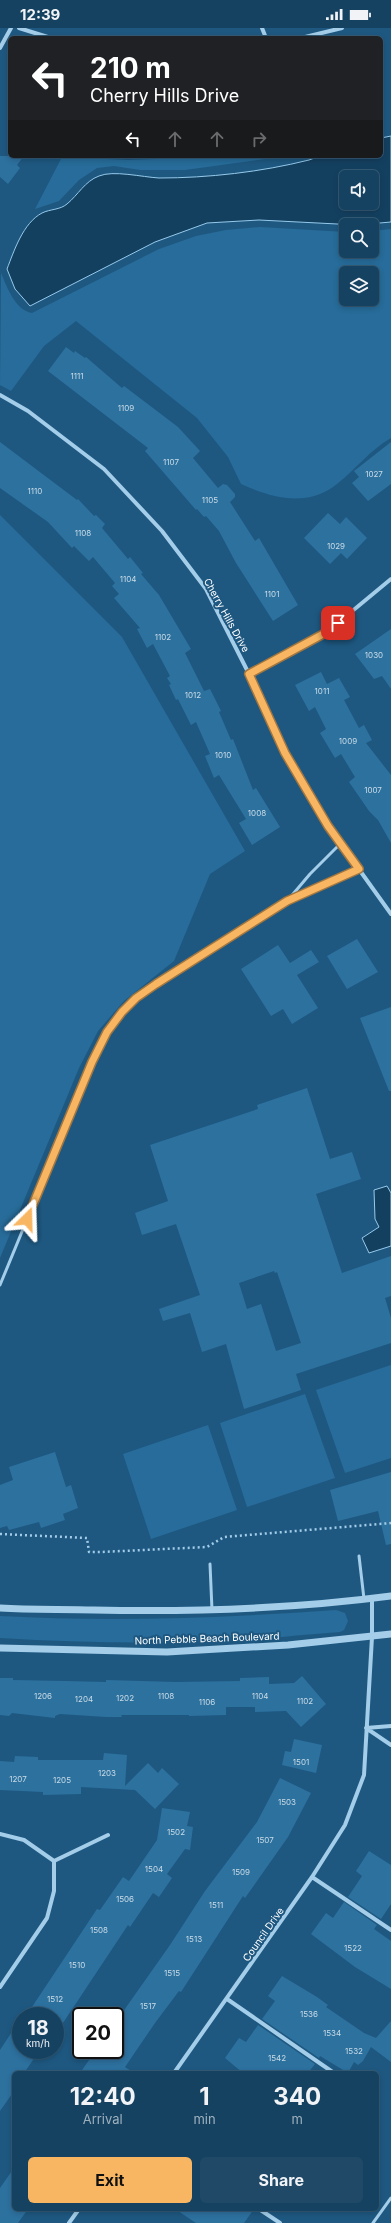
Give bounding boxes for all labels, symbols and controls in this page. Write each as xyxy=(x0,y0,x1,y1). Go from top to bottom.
text: 12:39 xyxy=(20,5,60,24)
text: 210 m xyxy=(90,51,171,85)
icon: left xyxy=(24,52,76,104)
text: Cherry Hills Drive xyxy=(90,85,239,106)
icon: left xyxy=(122,128,144,150)
icon: ahead xyxy=(164,128,186,150)
icon: ahead xyxy=(206,128,228,150)
icon: right xyxy=(248,128,270,150)
map controls xyxy=(339,170,379,306)
button: sound xyxy=(339,170,379,210)
button: search xyxy=(339,218,379,258)
button: layers xyxy=(339,266,379,306)
house number: 1111 xyxy=(70,371,84,381)
house number: 1109 xyxy=(118,403,134,413)
house number: 1107 xyxy=(163,457,179,467)
house number: 1027 xyxy=(365,469,383,479)
house number: 1110 xyxy=(28,486,42,496)
house number: 1105 xyxy=(202,495,218,505)
house number: 1108 xyxy=(75,528,91,538)
house number: 1029 xyxy=(327,541,345,551)
house number: 1104 xyxy=(120,574,136,584)
street label: Cherry Hills Drive xyxy=(202,576,252,654)
house number: 1101 xyxy=(265,589,279,599)
pin xyxy=(321,606,355,640)
icon: arrive xyxy=(327,612,349,634)
house number: 1102 xyxy=(155,632,171,642)
house number: 1030 xyxy=(365,650,383,660)
house number: 1011 xyxy=(315,686,329,696)
house number: 1012 xyxy=(185,690,201,700)
house number: 1009 xyxy=(339,736,357,746)
house number: 1010 xyxy=(215,750,231,760)
house number: 1007 xyxy=(364,785,382,795)
house number: 1008 xyxy=(248,808,266,818)
position arrow xyxy=(6,1198,48,1240)
street label: North Pebble Beach Boulevard xyxy=(134,1629,280,1647)
house number: 1206 xyxy=(34,1691,52,1701)
house number: 1108 xyxy=(158,1691,174,1701)
house number: 1104 xyxy=(252,1691,268,1701)
house number: 1202 xyxy=(116,1693,134,1703)
house number: 1204 xyxy=(75,1694,93,1704)
house number: 1102 xyxy=(297,1696,313,1706)
house number: 1106 xyxy=(199,1697,215,1707)
house number: 1501 xyxy=(293,1757,309,1767)
house number: 1203 xyxy=(98,1768,116,1778)
house number: 1207 xyxy=(9,1774,27,1784)
house number: 1205 xyxy=(53,1775,71,1785)
house number: 1503 xyxy=(278,1797,296,1807)
house number: 1502 xyxy=(167,1827,185,1837)
house number: 1507 xyxy=(256,1835,274,1845)
house number: 1504 xyxy=(145,1864,163,1874)
house number: 1509 xyxy=(232,1867,250,1877)
house number: 1506 xyxy=(116,1894,134,1904)
house number: 1511 xyxy=(209,1900,223,1910)
street label: Council Drive xyxy=(240,1904,286,1963)
house number: 1508 xyxy=(90,1925,108,1935)
house number: 1513 xyxy=(186,1934,202,1944)
house number: 1522 xyxy=(344,1943,362,1953)
house number: 1510 xyxy=(69,1960,85,1970)
house number: 1515 xyxy=(164,1968,180,1978)
house number: 1512 xyxy=(47,1994,63,2004)
house number: 1517 xyxy=(140,2001,156,2011)
speed limit sign: 20 xyxy=(72,2007,124,2059)
house number: 1536 xyxy=(300,2009,318,2019)
text: 18 xyxy=(27,2016,49,2040)
house number: 1534 xyxy=(323,2028,341,2038)
text: km/h xyxy=(26,2037,50,2049)
house number: 1532 xyxy=(345,2046,363,2056)
house number: 1542 xyxy=(268,2053,286,2063)
text: 12:40 xyxy=(70,2082,136,2111)
text: 1 xyxy=(199,2082,210,2111)
text: 340 xyxy=(273,2082,321,2111)
text: Arrival xyxy=(83,2111,123,2127)
text: min xyxy=(193,2111,216,2127)
text: m xyxy=(292,2111,303,2127)
button: Exit xyxy=(28,2157,192,2203)
button: Share xyxy=(200,2157,363,2203)

